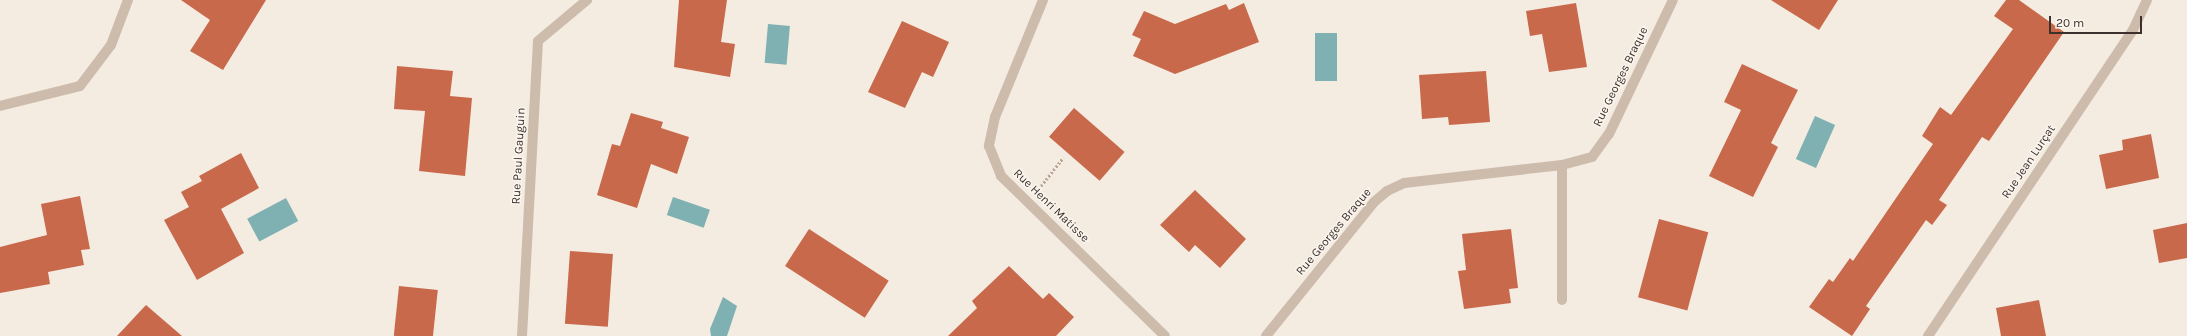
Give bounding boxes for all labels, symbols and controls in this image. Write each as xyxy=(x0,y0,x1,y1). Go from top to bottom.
scale bar xyxy=(2051,8,2144,34)
text: 20 m xyxy=(2056,16,2084,30)
street label: Rue Georges Braque xyxy=(1591,25,1651,129)
street label: Rue Paul Gauguin xyxy=(509,107,529,205)
street label: Rue Jean Lurçat xyxy=(1999,122,2059,202)
street label: Rue Henri Matisse xyxy=(1010,166,1092,246)
street label: Rue Georges Braque xyxy=(1293,186,1375,278)

